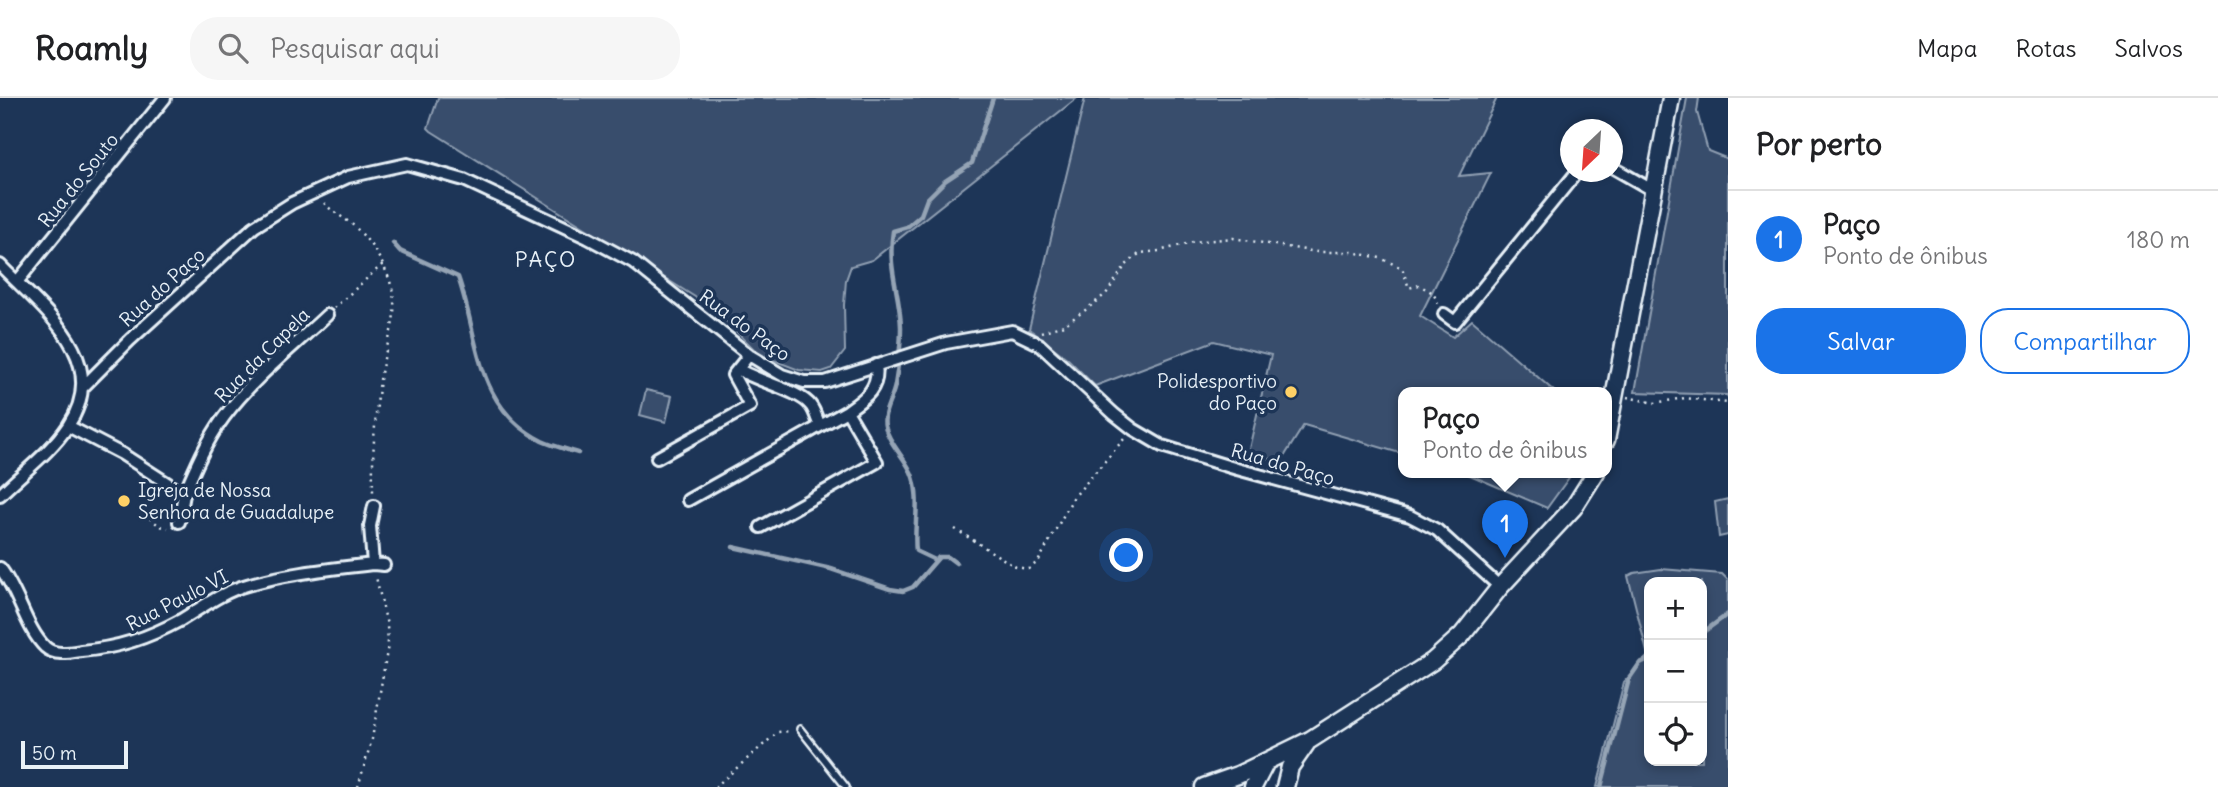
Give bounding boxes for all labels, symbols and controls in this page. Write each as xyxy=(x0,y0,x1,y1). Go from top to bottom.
search box xyxy=(190,17,680,80)
text: Roamly xyxy=(35,27,148,69)
icon: search xyxy=(214,29,252,67)
text: Pesquisar aqui xyxy=(270,32,440,65)
text: Mapa xyxy=(1917,33,1977,63)
text: Rotas xyxy=(2015,33,2077,63)
text: Salvos xyxy=(2115,33,2183,63)
north arrow xyxy=(1560,119,1623,182)
text: Por perto xyxy=(1756,125,1882,163)
street label: Rua do Souto xyxy=(33,128,123,232)
text: Paço xyxy=(1823,208,1880,241)
text: 1 xyxy=(1774,225,1784,254)
text: 180 m xyxy=(2127,225,2190,254)
text: Ponto de ônibus xyxy=(1823,241,1988,270)
street label: Rua do Paço xyxy=(114,242,210,332)
district label: PAÇO xyxy=(515,246,577,273)
street label: Rua do Paço xyxy=(695,284,795,366)
street label: Rua da Capela xyxy=(210,302,315,407)
button: Salvar xyxy=(1756,308,1966,374)
button: Compartilhar xyxy=(1980,308,2190,374)
place label: Polidesportivo do Paço xyxy=(1157,369,1277,415)
marker: Polidesportivo do Paço xyxy=(1283,384,1299,400)
popup xyxy=(1398,387,1612,478)
text: Paço xyxy=(1423,402,1480,435)
text: Ponto de ônibus xyxy=(1423,435,1587,464)
street label: Rua do Paço xyxy=(1228,438,1338,490)
place label: Igreja de Nossa Senhora de Guadalupe xyxy=(138,478,334,524)
marker: Igreja de Nossa Senhora de Guadalupe xyxy=(116,493,132,509)
pin: 1 xyxy=(1482,500,1528,558)
your location xyxy=(1109,538,1143,572)
street label: Rua Paulo VI xyxy=(122,564,232,636)
map controls xyxy=(1644,577,1707,766)
button: + xyxy=(1644,577,1707,640)
button: − xyxy=(1644,640,1707,703)
button: locate xyxy=(1644,703,1707,766)
scale bar xyxy=(21,738,128,770)
text: 50 m xyxy=(32,741,77,765)

